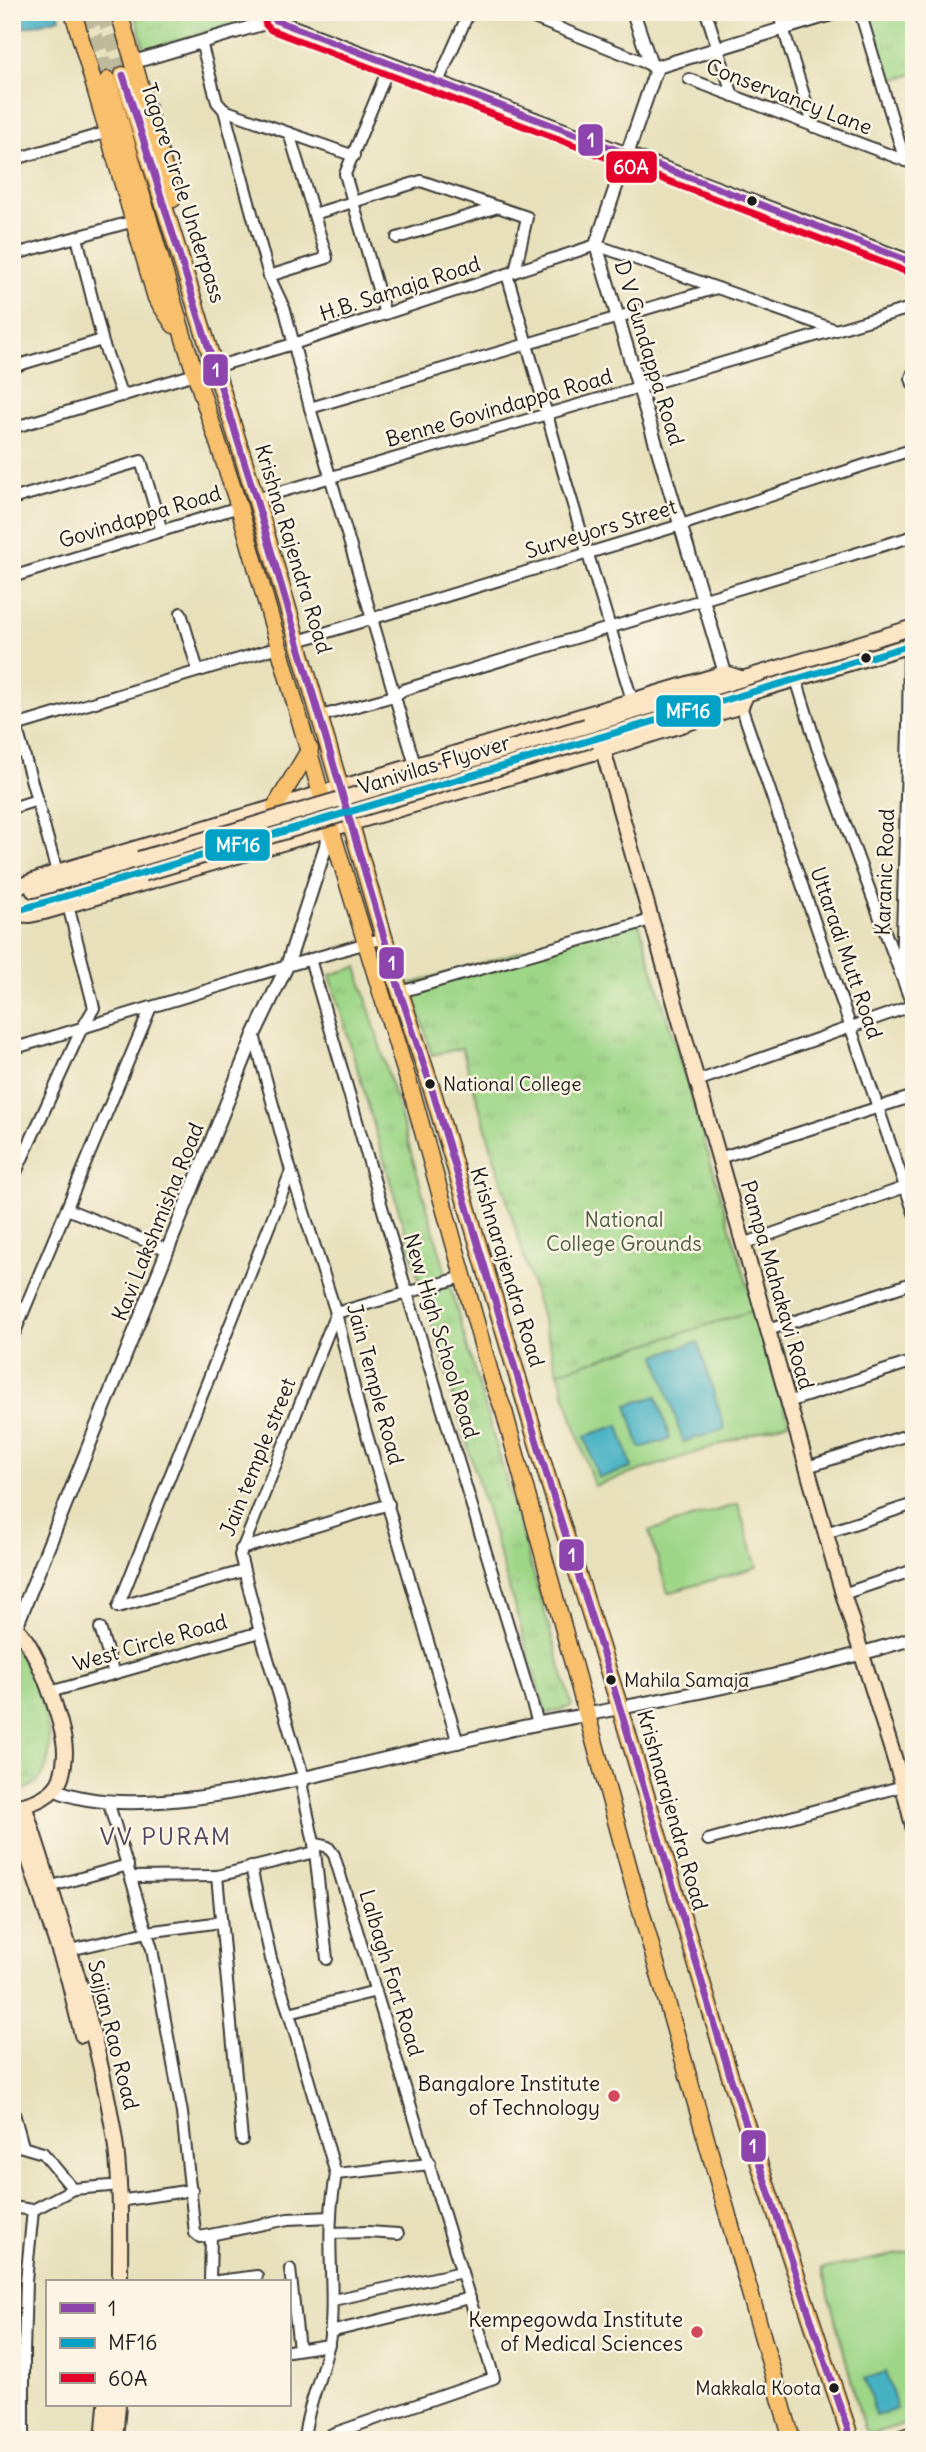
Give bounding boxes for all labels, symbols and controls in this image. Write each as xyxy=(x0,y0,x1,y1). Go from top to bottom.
street label: Conservancy Lane xyxy=(702,52,876,141)
street label: Tagore Circle Underpass xyxy=(135,80,232,306)
line badge: 1 xyxy=(577,123,604,157)
text: 1 xyxy=(587,128,595,152)
line badge: 60A xyxy=(605,150,658,184)
text: 60A xyxy=(613,155,649,179)
unlabelled marker xyxy=(745,194,759,208)
street label: H.B. Samaja Road xyxy=(316,250,484,327)
street label: D V Gundappa Road xyxy=(608,257,690,449)
line badge: 1 xyxy=(202,353,229,387)
text: 1 xyxy=(212,358,220,382)
street label: Benne Govindappa Road xyxy=(383,362,615,453)
street label: Krishna Rajendra Road xyxy=(249,441,338,657)
street label: Govindappa Road xyxy=(55,479,224,554)
street label: Surveyors Street xyxy=(522,493,680,564)
unlabelled marker xyxy=(859,651,873,665)
line badge: MF16 xyxy=(655,694,722,728)
text: MF16 xyxy=(666,699,710,723)
street label: Vanivilas Flyover xyxy=(355,728,514,800)
street label: Karanic Road xyxy=(869,808,900,936)
line badge: MF16 xyxy=(204,828,271,862)
text: MF16 xyxy=(216,833,260,857)
street label: Uttaradi Mutt Road xyxy=(804,863,889,1042)
line badge: 1 xyxy=(378,946,405,980)
text: 1 xyxy=(388,951,396,975)
place label: National College xyxy=(443,1072,581,1096)
marker: National College xyxy=(423,1077,437,1091)
street label: Kavi Lakshmisha Road xyxy=(105,1119,210,1325)
street label: Krishnarajendra Road xyxy=(464,1164,551,1370)
street label: Pampa Mahakavi Road xyxy=(735,1177,820,1392)
park label: National College Grounds xyxy=(546,1206,702,1257)
street label: New High School Road xyxy=(397,1230,486,1442)
street label: Jain Temple Road xyxy=(341,1300,410,1468)
street label: Jain temple street xyxy=(213,1374,302,1540)
line badge: 1 xyxy=(558,1538,585,1572)
text: 1 xyxy=(568,1543,576,1567)
street label: West Circle Road xyxy=(70,1608,230,1677)
place label: Mahila Samaja xyxy=(624,1668,749,1692)
marker: Mahila Samaja xyxy=(604,1673,618,1687)
street label: Krishnarajendra Road xyxy=(631,1706,714,1913)
district label: VV PURAM xyxy=(100,1821,232,1851)
street label: Lalbagh Fort Road xyxy=(353,1886,430,2060)
street label: Sajjan Rao Road xyxy=(82,1957,145,2113)
place label: Bangalore Institute of Technology xyxy=(418,2070,600,2121)
marker: Bangalore Institute of Technology xyxy=(606,2088,622,2104)
line badge: 1 xyxy=(740,2129,767,2163)
text: 1 xyxy=(749,2134,757,2158)
legend xyxy=(46,2280,290,2406)
text: 1 xyxy=(108,2295,116,2322)
place label: Kempegowda Institute of Medical Sciences xyxy=(468,2306,683,2357)
marker: Kempegowda Institute of Medical Sciences xyxy=(689,2324,705,2340)
text: MF16 xyxy=(108,2329,157,2356)
text: 60A xyxy=(108,2365,147,2392)
place label: Makkala Koota xyxy=(695,2376,821,2400)
marker: Makkala Koota xyxy=(827,2381,841,2395)

